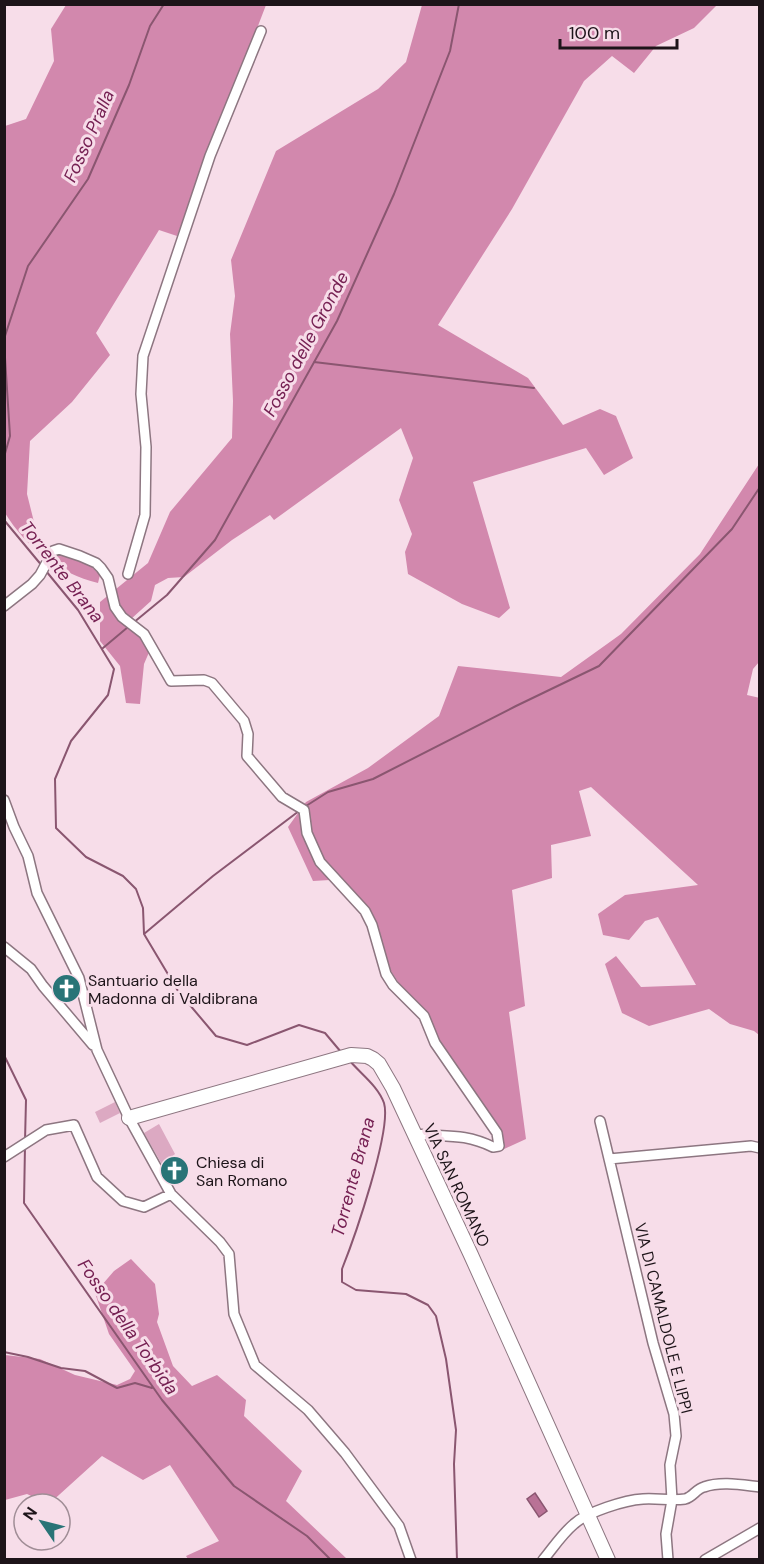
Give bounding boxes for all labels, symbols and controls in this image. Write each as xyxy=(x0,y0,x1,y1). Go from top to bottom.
scale bar xyxy=(560,12,677,50)
text: 100 m xyxy=(569,21,620,45)
water label: Fosso Pralla xyxy=(58,86,120,186)
water label: Fosso delle Gronde xyxy=(258,267,354,421)
water label: Torrente Brana xyxy=(15,516,109,628)
place label: Santuario della Madonna di Valdibrana xyxy=(88,970,258,1009)
church icon: Santuario della Madonna di Valdibrana xyxy=(51,973,83,1005)
water label: Torrente Brana xyxy=(325,1114,381,1240)
street label: VIA SAN ROMANO xyxy=(419,1120,494,1250)
place label: Chiesa di San Romano xyxy=(196,1152,288,1191)
church icon: Chiesa di San Romano xyxy=(159,1155,191,1187)
street label: VIA DI CAMALDOLE E LIPPI xyxy=(630,1221,697,1416)
water label: Fosso della Torbida xyxy=(72,1254,184,1400)
north arrow xyxy=(12,1492,72,1552)
text: N xyxy=(18,1503,42,1524)

